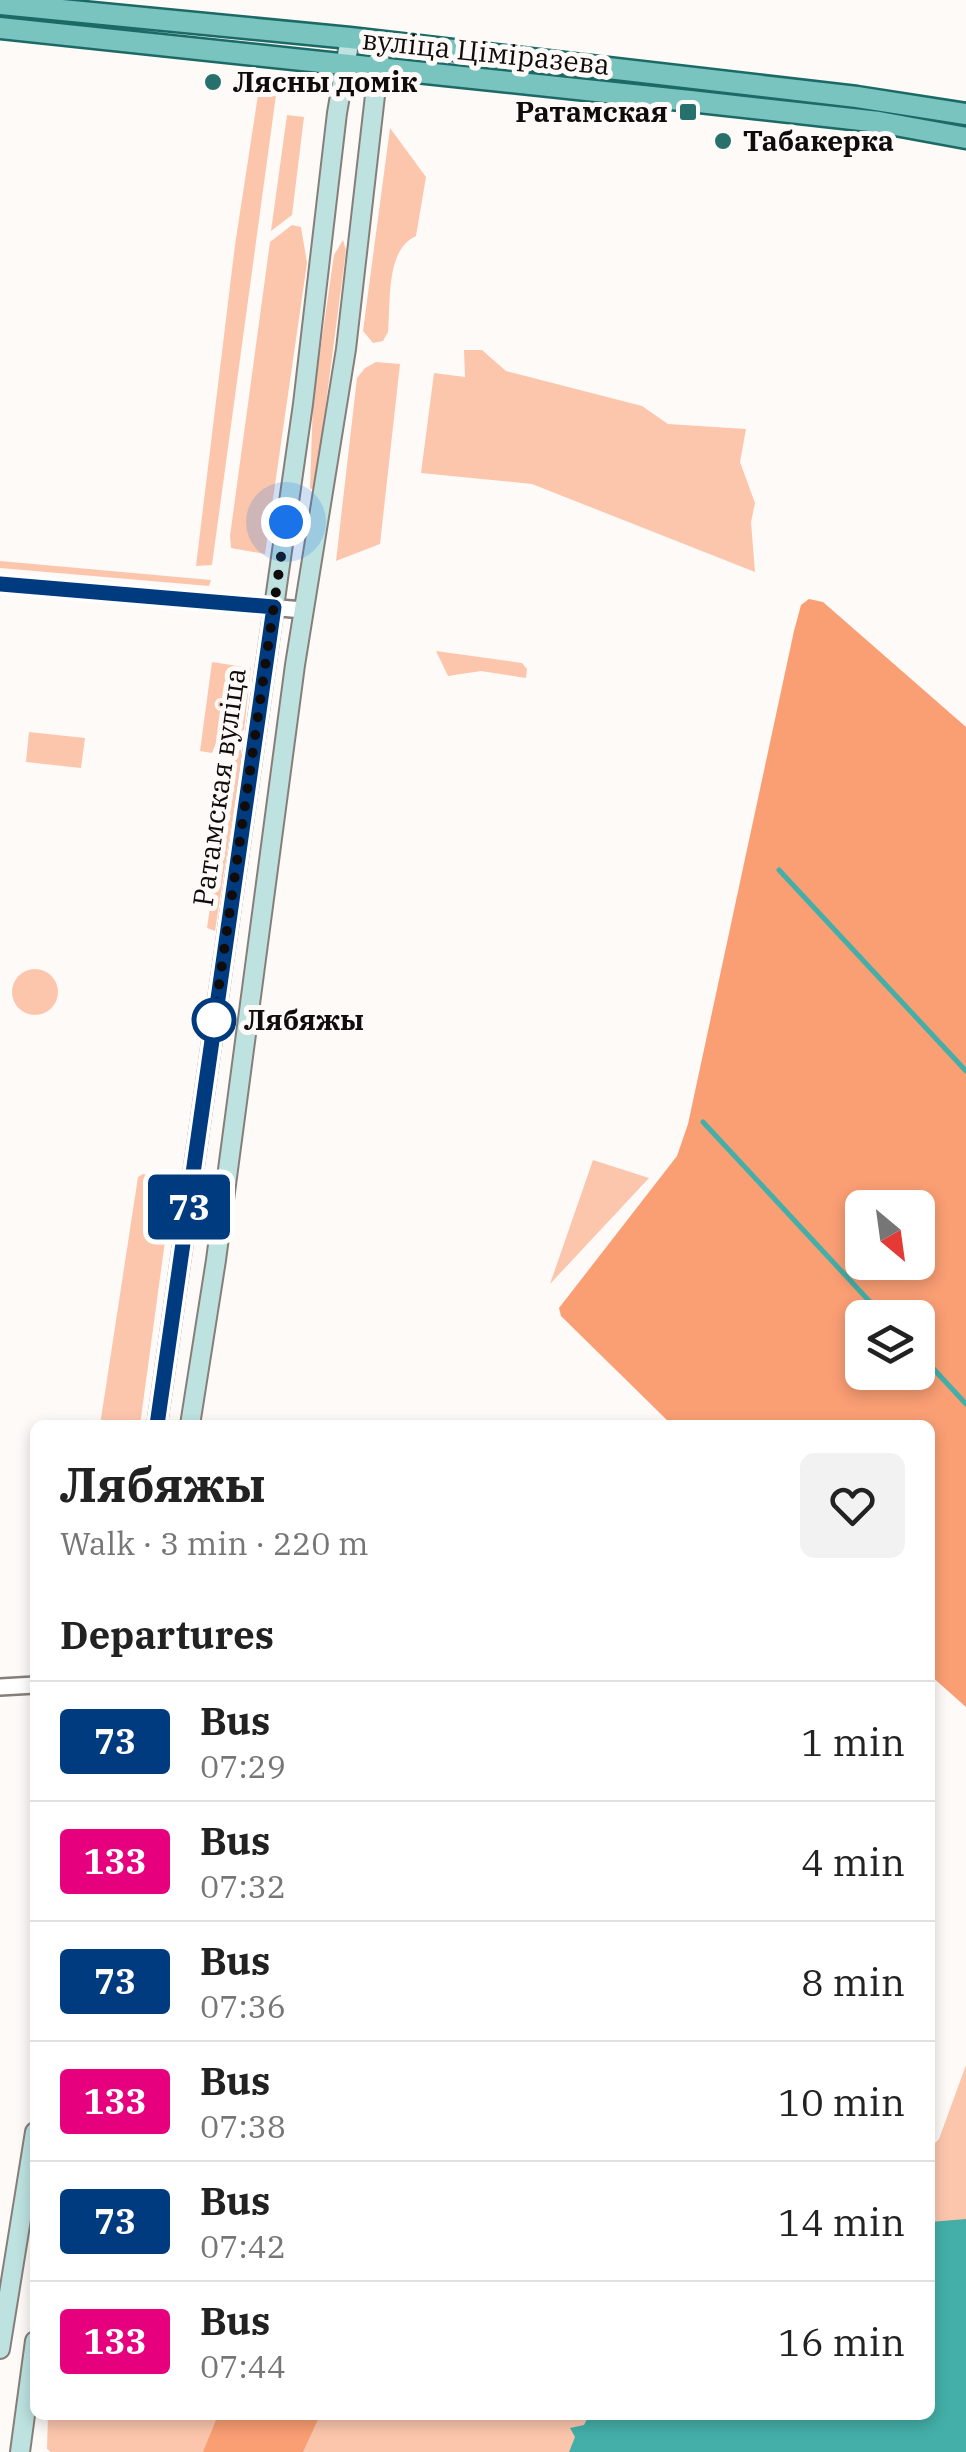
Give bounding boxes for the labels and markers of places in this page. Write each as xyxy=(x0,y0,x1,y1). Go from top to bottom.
place label: Лясны домік xyxy=(233,63,417,100)
marker: Лясны домік xyxy=(202,71,224,93)
place label: Ратамская xyxy=(515,93,668,130)
marker: Ратамская xyxy=(677,101,699,123)
place label: Табакерка xyxy=(743,122,894,159)
marker: Табакерка xyxy=(712,130,734,152)
marker: Лябяжы xyxy=(193,999,235,1041)
place label: Лябяжы xyxy=(244,1001,364,1038)

